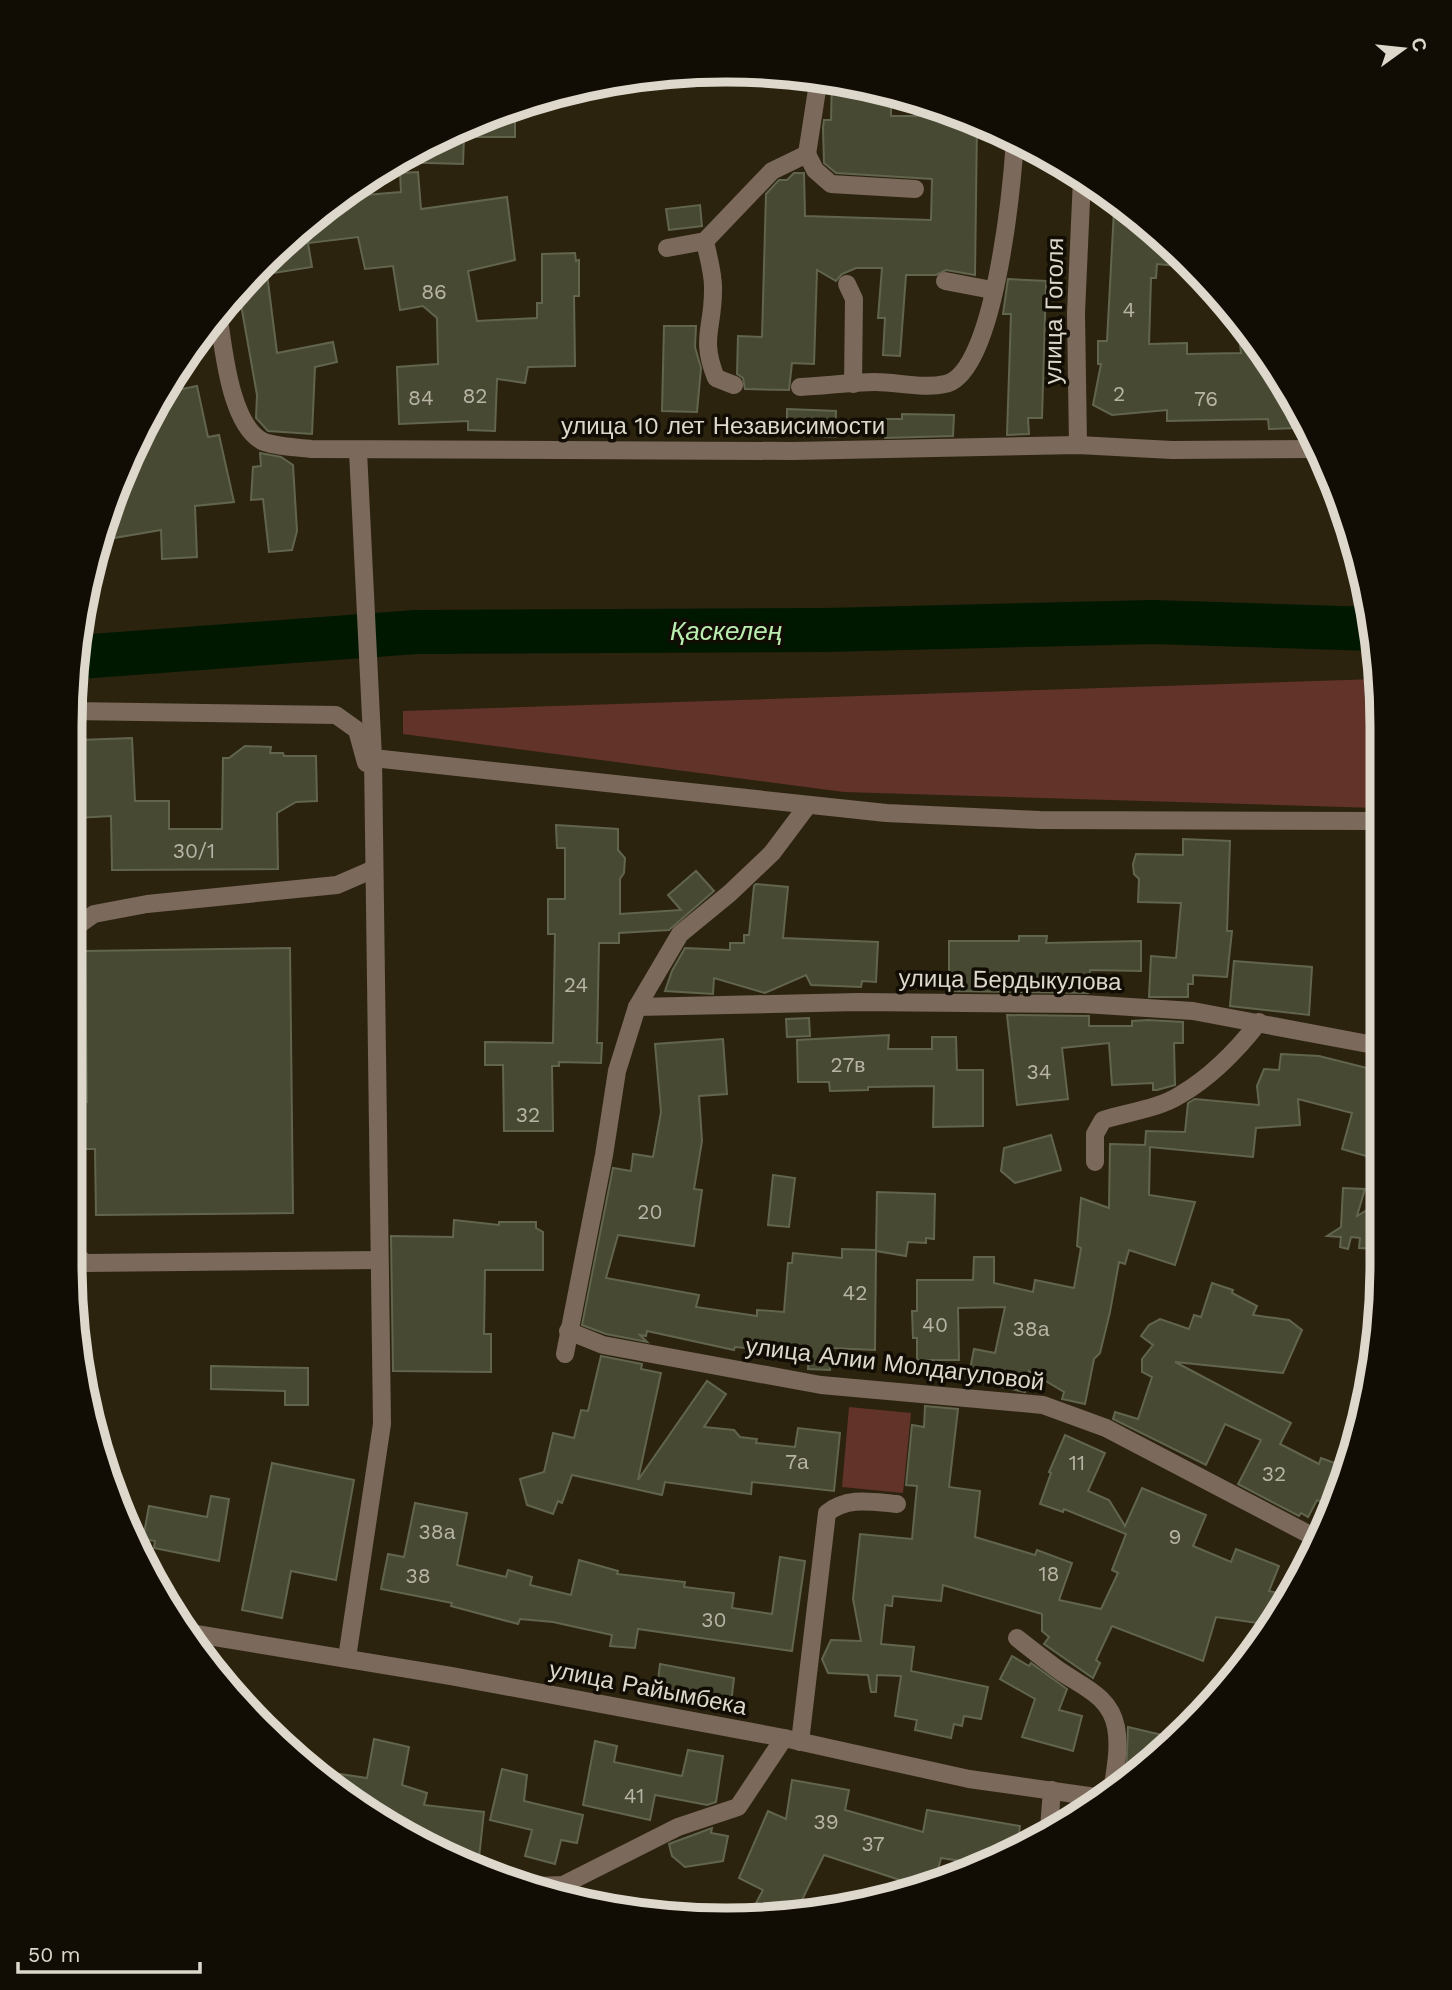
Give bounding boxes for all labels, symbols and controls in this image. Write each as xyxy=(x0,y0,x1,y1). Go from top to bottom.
north arrow xyxy=(1368,14,1438,84)
text: С xyxy=(1406,35,1432,55)
street label: улица Гоголя xyxy=(1039,237,1069,385)
house number: 86 xyxy=(421,279,447,304)
house number: 4 xyxy=(1123,297,1135,322)
house number: 2 xyxy=(1113,381,1125,406)
house number: 82 xyxy=(462,383,488,408)
house number: 84 xyxy=(408,385,434,410)
house number: 76 xyxy=(1194,386,1218,411)
street label: улица 10 лет Независимости xyxy=(561,412,885,440)
water label: Қаскелең xyxy=(670,616,782,646)
house number: 30/1 xyxy=(173,838,215,863)
street label: улица Бердыкулова xyxy=(898,964,1122,996)
house number: 24 xyxy=(564,972,588,997)
house number: 27в xyxy=(831,1052,865,1077)
house number: 34 xyxy=(1026,1059,1052,1084)
house number: 32 xyxy=(516,1102,540,1127)
house number: 20 xyxy=(637,1199,663,1224)
house number: 42 xyxy=(842,1280,868,1305)
house number: 40 xyxy=(922,1312,948,1337)
house number: 38а xyxy=(1013,1316,1050,1341)
street label: улица Алии Молдагуловой xyxy=(744,1332,1046,1396)
house number: 7а xyxy=(785,1449,809,1474)
house number: 11 xyxy=(1069,1450,1085,1475)
house number: 32 xyxy=(1262,1461,1286,1486)
house number: 38а xyxy=(419,1519,456,1544)
house number: 9 xyxy=(1169,1524,1181,1549)
house number: 18 xyxy=(1038,1561,1060,1586)
house number: 38 xyxy=(405,1563,431,1588)
house number: 30 xyxy=(701,1607,727,1632)
street label: улица Райымбека xyxy=(547,1655,750,1721)
house number: 41 xyxy=(624,1783,644,1808)
house number: 39 xyxy=(813,1809,839,1834)
house number: 37 xyxy=(861,1831,885,1856)
scale bar xyxy=(18,1930,200,1974)
text: 50 m xyxy=(28,1942,80,1967)

